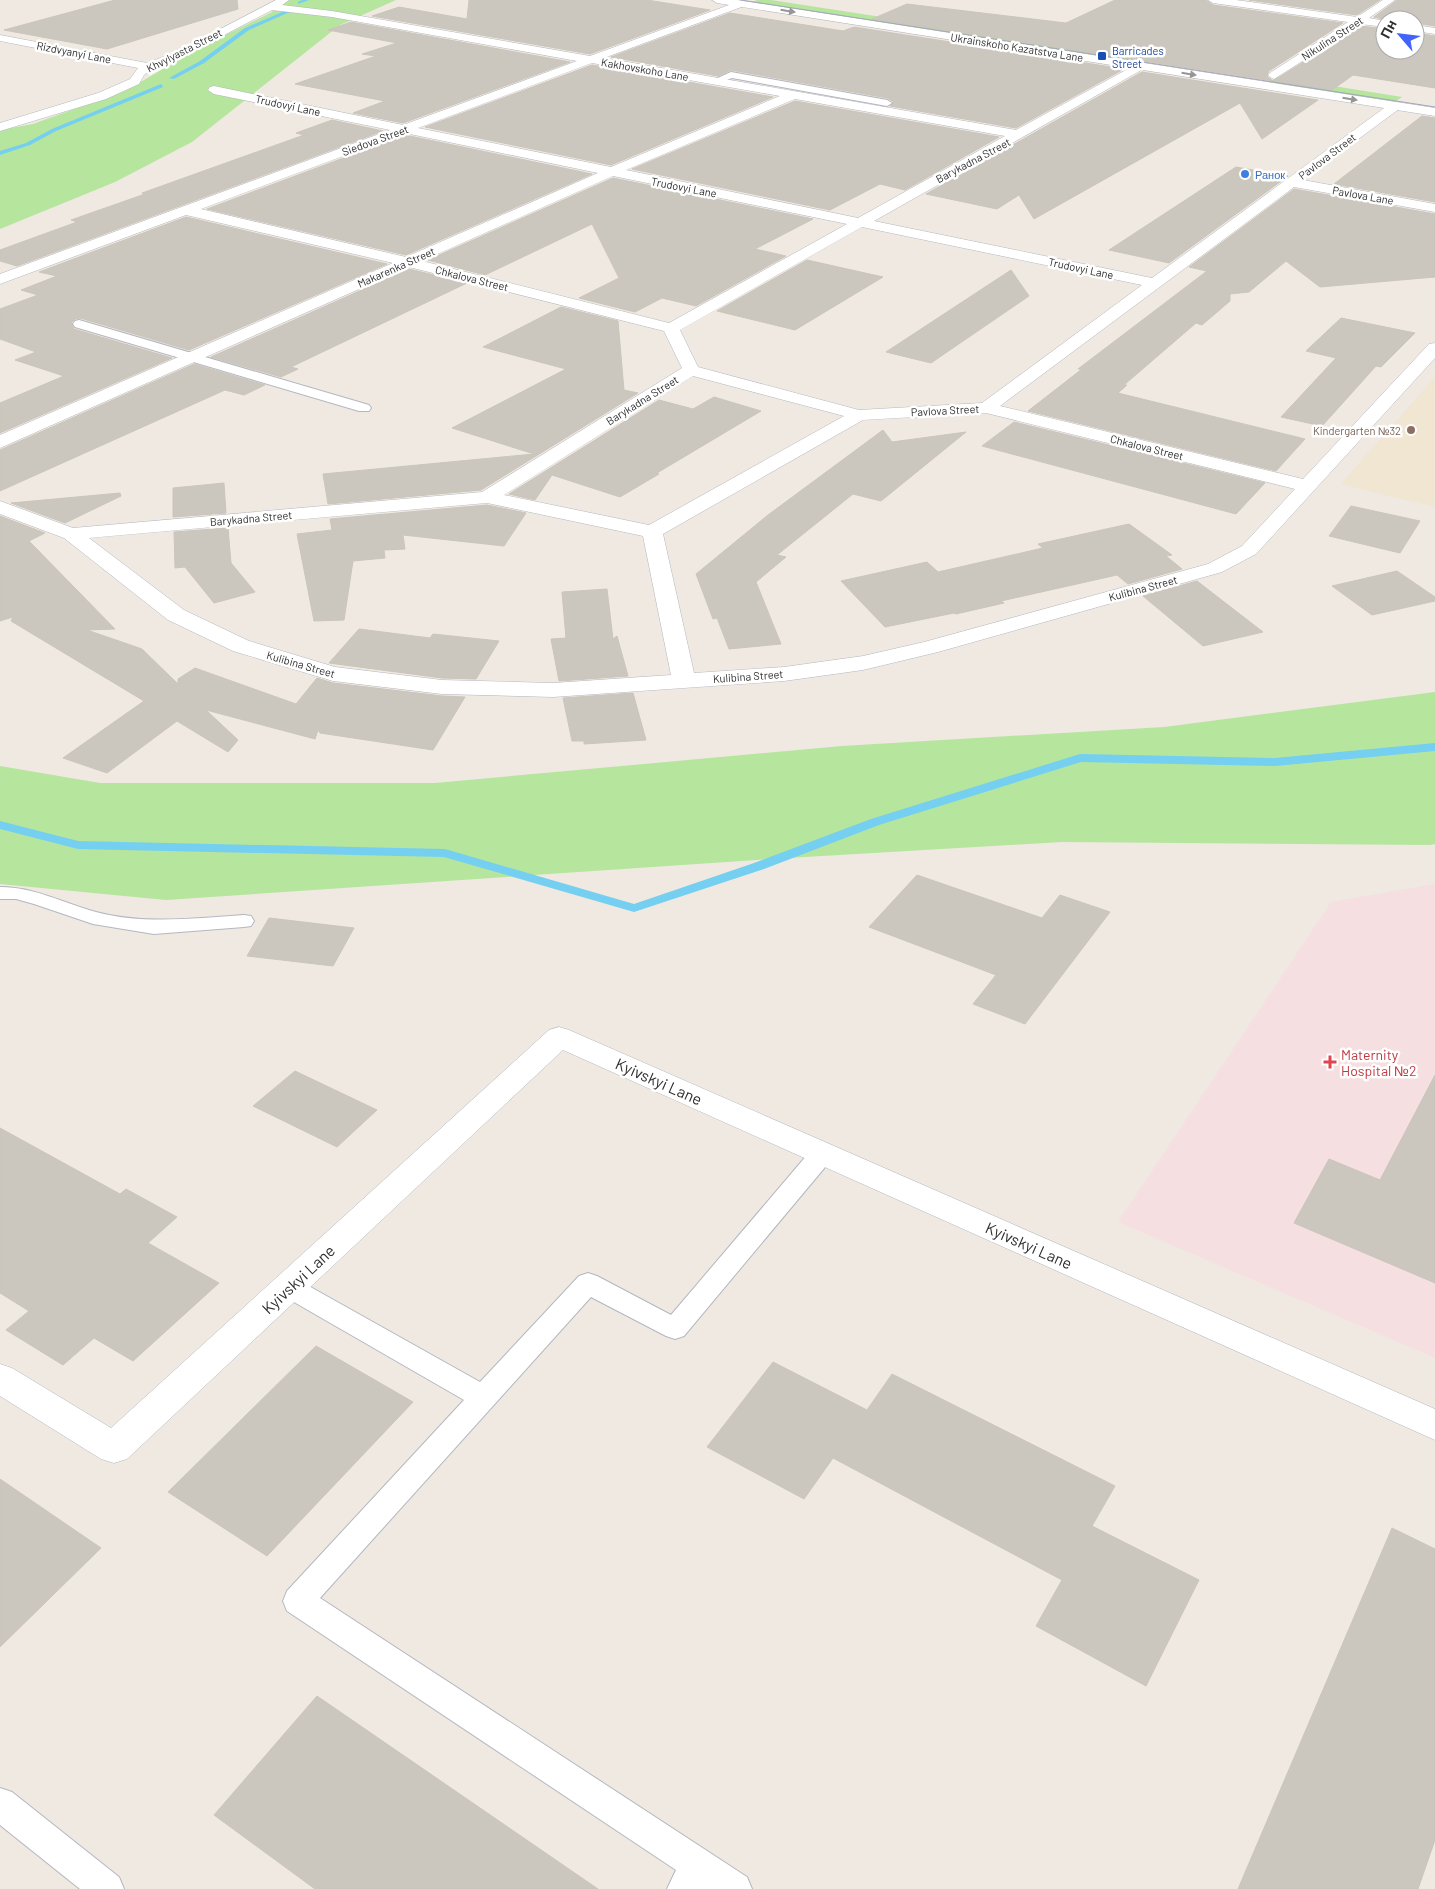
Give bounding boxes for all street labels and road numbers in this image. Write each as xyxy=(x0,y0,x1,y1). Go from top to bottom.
street label: Nikulina Street xyxy=(1299,13,1365,63)
street label: Khvylyasta Street xyxy=(144,25,224,75)
street label: Ukrainskoho Kazatstva Lane xyxy=(950,30,1084,64)
street label: Rizdvyanyi Lane xyxy=(36,38,113,66)
street label: Kakhovskoho Lane xyxy=(600,55,690,83)
street label: Trudovyi Lane xyxy=(254,92,322,118)
street label: Siedova Street xyxy=(340,122,410,158)
street label: Pavlova Street xyxy=(1296,130,1358,182)
street label: Barykadna Street xyxy=(933,135,1013,185)
street label: Trudovyi Lane xyxy=(650,174,718,200)
street label: Pavlova Lane xyxy=(1331,183,1395,207)
street label: Makarenka Street xyxy=(355,244,437,290)
street label: Trudovyi Lane xyxy=(1047,255,1115,281)
street label: Chkalova Street xyxy=(434,263,510,293)
street label: Barykadna Street xyxy=(604,373,680,427)
street label: Pavlova Street xyxy=(910,402,980,418)
street label: Chkalova Street xyxy=(1109,432,1185,462)
street label: Barykadna Street xyxy=(209,508,293,528)
street label: Kulibina Street xyxy=(1107,573,1179,603)
street label: Kulibina Street xyxy=(265,648,337,680)
street label: Kulibina Street xyxy=(712,667,784,685)
street label: Kyivskyi Lane xyxy=(613,1053,705,1109)
street label: Kyivskyi Lane xyxy=(983,1217,1075,1273)
street label: Kyivskyi Lane xyxy=(258,1240,338,1318)

